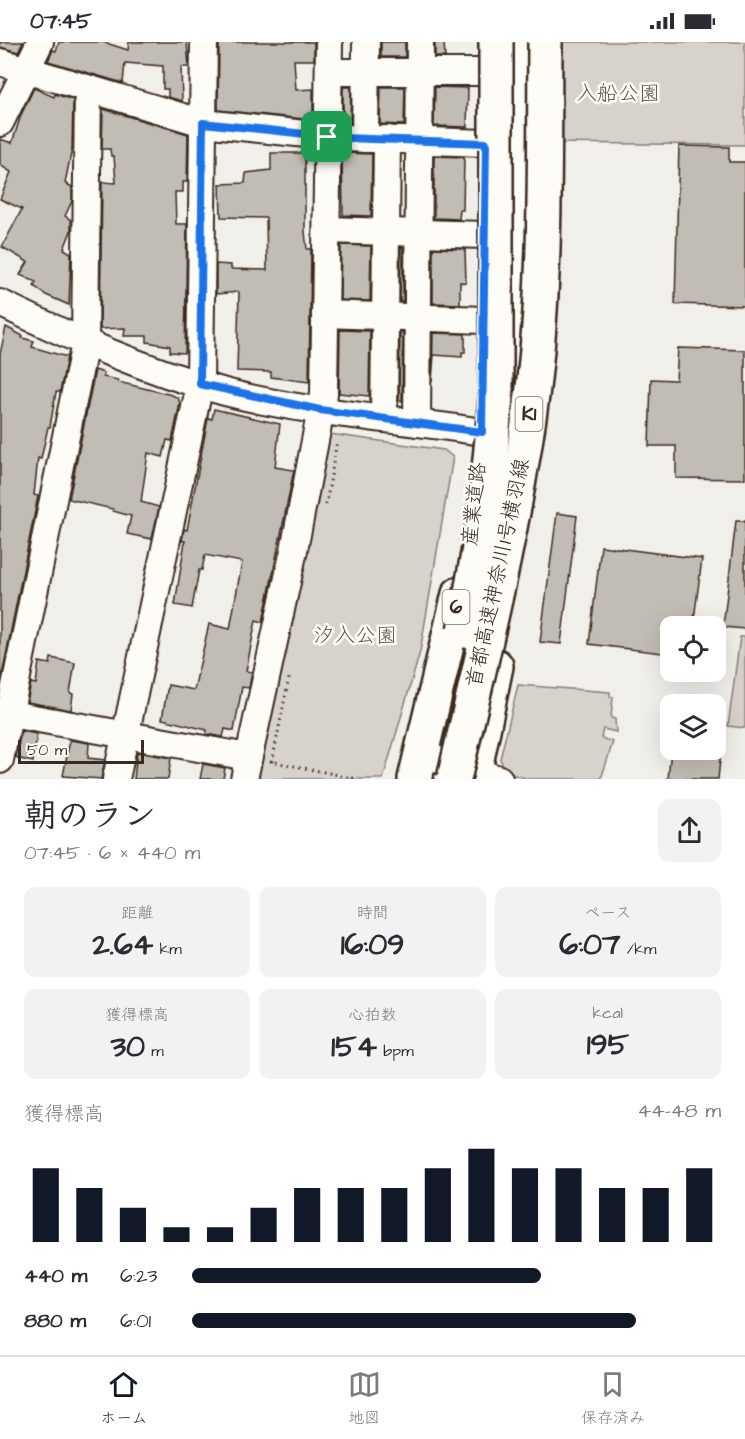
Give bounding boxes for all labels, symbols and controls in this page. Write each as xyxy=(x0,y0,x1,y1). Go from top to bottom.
text: 07:45 xyxy=(30,6,92,37)
park label: 入船公園 xyxy=(576,79,660,108)
pin xyxy=(301,111,352,162)
icon: arrive xyxy=(310,120,343,153)
road number: K1 xyxy=(516,397,542,431)
street label: 首都高速神奈川1号横羽線 xyxy=(460,456,536,690)
street label: 産業道路 xyxy=(455,461,493,547)
road number: 6 xyxy=(442,590,470,624)
map controls xyxy=(660,616,726,760)
button: locate xyxy=(660,616,726,682)
park label: 汐入公園 xyxy=(313,621,397,650)
button: layers xyxy=(660,694,726,760)
scale bar xyxy=(18,737,144,764)
text: 50 m xyxy=(27,739,67,761)
text: 朝のラン xyxy=(24,793,156,839)
button: share xyxy=(658,799,721,862)
text: 07:45 · 6 × 440 m xyxy=(24,839,200,867)
text: 距離 xyxy=(121,902,153,924)
text: 時間 xyxy=(356,902,389,924)
text: ペース xyxy=(584,902,631,924)
text: 2.64 xyxy=(93,924,153,966)
text: 16:09 xyxy=(341,924,404,966)
text: 6:07 xyxy=(559,924,620,966)
text: km xyxy=(153,938,182,960)
text: /km xyxy=(620,938,656,960)
text: kcal xyxy=(593,1002,623,1024)
text: 獲得標高 xyxy=(105,1004,169,1026)
text: 心拍数 xyxy=(348,1004,397,1026)
text: 195 xyxy=(587,1024,629,1066)
text: 30 xyxy=(111,1026,145,1068)
text: 154 xyxy=(331,1026,377,1068)
text: m xyxy=(145,1040,164,1062)
text: bpm xyxy=(377,1040,414,1062)
text: 44–48 m xyxy=(637,1097,721,1125)
text: 獲得標高 xyxy=(24,1100,104,1128)
text: 440 m xyxy=(24,1262,87,1290)
text: 6:23 xyxy=(120,1262,158,1290)
text: 880 m xyxy=(24,1307,86,1335)
text: 6:01 xyxy=(120,1307,151,1335)
tab: ホーム xyxy=(100,1368,147,1429)
tab: 地図 xyxy=(348,1368,381,1429)
tab: 保存済み xyxy=(581,1368,645,1429)

